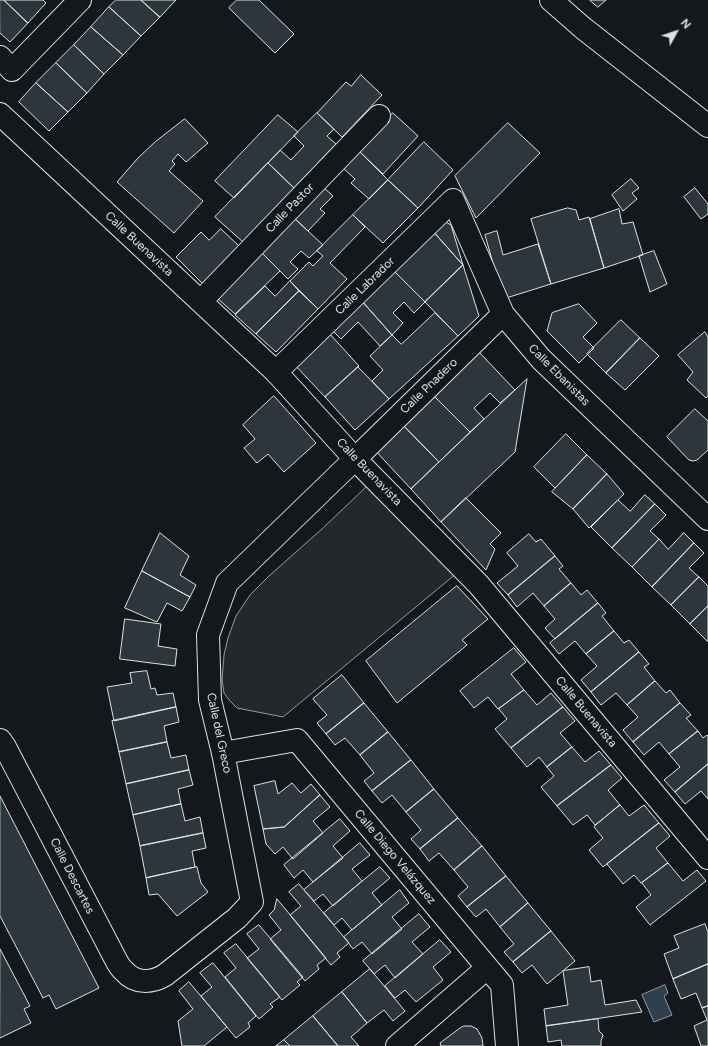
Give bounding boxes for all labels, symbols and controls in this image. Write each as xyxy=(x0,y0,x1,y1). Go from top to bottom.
north arrow xyxy=(656,12,696,52)
text: N xyxy=(678,17,693,31)
street label: Calle Pastor xyxy=(263,180,317,236)
street label: Calle Buenavista xyxy=(102,209,176,279)
street label: Calle Labrador xyxy=(332,254,398,318)
street label: Calle Ebanistas xyxy=(525,341,593,409)
street label: Calle Pnadero xyxy=(397,355,461,417)
street label: Calle Buenavista xyxy=(333,435,405,509)
street label: Calle Buenavista xyxy=(552,674,620,750)
street label: Calle del Greco xyxy=(203,691,235,775)
street label: Calle Diego Velázquez xyxy=(351,807,439,907)
street label: Calle Descartes xyxy=(47,836,97,916)

